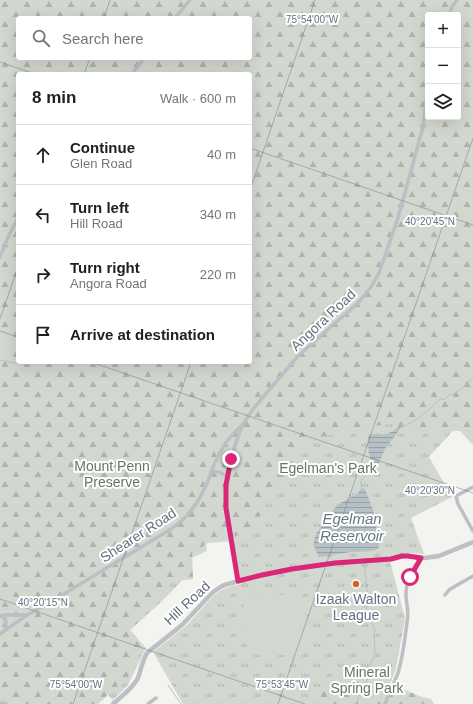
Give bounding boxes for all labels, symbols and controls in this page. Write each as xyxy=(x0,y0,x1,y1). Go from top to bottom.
map controls xyxy=(425,12,461,120)
button: + xyxy=(425,12,461,48)
text: 75°54'00"W xyxy=(286,14,339,25)
search box xyxy=(16,16,252,60)
icon: search xyxy=(30,27,52,49)
text: Search here xyxy=(62,30,144,47)
button: − xyxy=(425,48,461,84)
button: layers xyxy=(425,84,461,120)
text: 8 min xyxy=(32,88,76,107)
text: Walk · 600 m xyxy=(160,91,236,106)
text: Continue xyxy=(70,139,135,156)
icon: ahead xyxy=(32,144,54,166)
text: 40 m xyxy=(207,147,236,162)
text: Glen Road xyxy=(70,156,132,171)
text: Turn left xyxy=(70,199,129,216)
icon: left xyxy=(32,204,54,226)
text: 340 m xyxy=(200,207,236,222)
text: Hill Road xyxy=(70,216,123,231)
text: 40°20'45"N xyxy=(405,216,455,227)
text: Turn right xyxy=(70,259,140,276)
icon: right xyxy=(32,264,54,286)
text: 220 m xyxy=(200,267,236,282)
text: Angora Road xyxy=(70,276,147,291)
street label: Angora Road xyxy=(287,286,359,354)
icon: arrive xyxy=(32,324,54,346)
text: Arrive at destination xyxy=(70,326,215,343)
route end xyxy=(222,450,240,468)
park label: Mount Penn Preserve xyxy=(74,458,150,490)
park label: Egelman's Park xyxy=(279,460,378,476)
text: 40°20'30"N xyxy=(405,485,455,496)
street label: Shearer Road xyxy=(97,505,179,565)
water label: Egelman Reservoir xyxy=(320,510,385,544)
route start xyxy=(401,568,419,586)
street label: Hill Road xyxy=(161,578,213,628)
marker: Izaak Walton League xyxy=(351,579,361,589)
place label: Izaak Walton League xyxy=(316,591,396,623)
text: 40°20'15"N xyxy=(18,597,68,608)
park label: Mineral Spring Park xyxy=(330,664,405,696)
text: 75°54'00"W xyxy=(50,679,103,690)
text: 75°53'45"W xyxy=(256,679,309,690)

